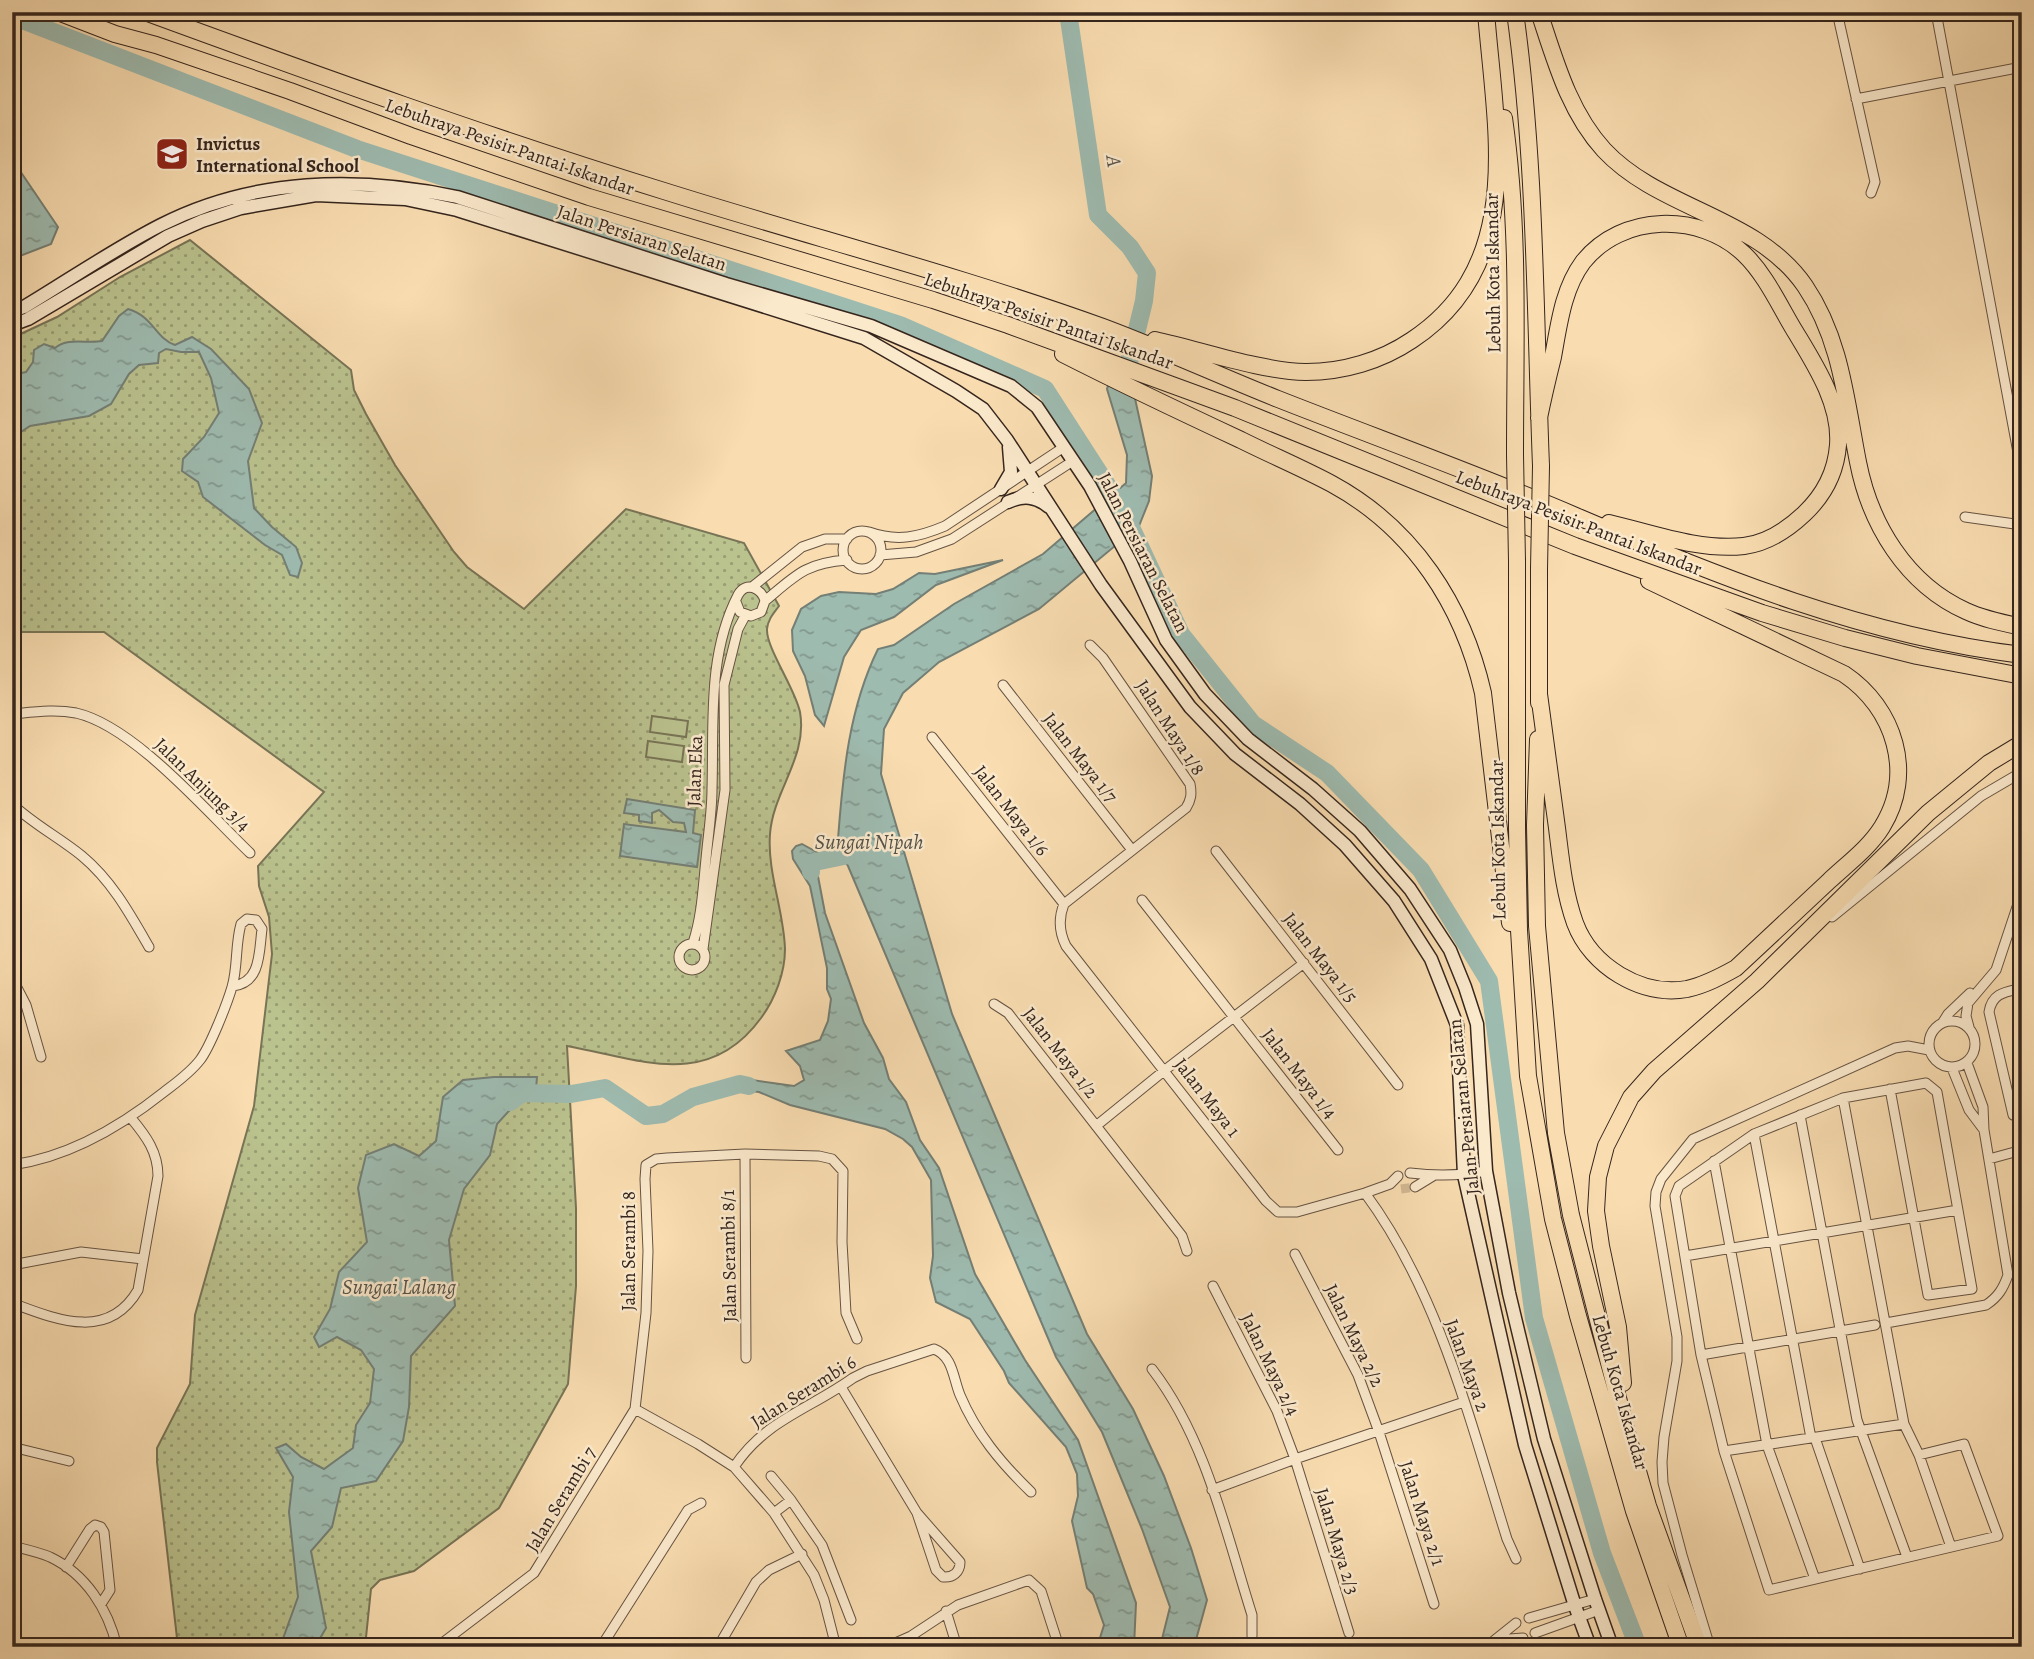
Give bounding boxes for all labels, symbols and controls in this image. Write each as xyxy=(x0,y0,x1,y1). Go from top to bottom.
street label: Lebuhraya Pesisir Pantai Iskandar xyxy=(382,92,638,202)
place label: Invictus International School xyxy=(196,131,359,179)
school or university icon: Invictus International School xyxy=(153,135,191,173)
water label: A xyxy=(1099,152,1129,169)
street label: Lebuh Kota Iskandar xyxy=(1479,193,1507,353)
street label: Jalan Persiaran Selatan xyxy=(554,198,730,278)
street label: Lebuhraya Pesisir Pantai Iskandar xyxy=(921,266,1177,376)
street label: Lebuhraya Pesisir Pantai Iskandar xyxy=(1452,464,1706,582)
street label: Jalan Persiaran Selatan xyxy=(1091,468,1195,637)
street label: Jalan Maya 1/8 xyxy=(1129,675,1211,780)
street label: Jalan Maya 1/7 xyxy=(1037,707,1124,808)
street label: Jalan Anjung 3/4 xyxy=(148,732,256,838)
street label: Jalan Eka xyxy=(681,735,709,807)
street label: Jalan Maya 1/6 xyxy=(967,760,1055,862)
street label: Lebuh Kota Iskandar xyxy=(1484,760,1512,920)
water label: Sungai Nipah xyxy=(815,828,923,856)
street label: Jalan Maya 1/5 xyxy=(1277,907,1364,1008)
street label: Jalan Maya 1/2 xyxy=(1016,1002,1104,1104)
street label: Jalan Persiaran Selatan xyxy=(1442,1018,1486,1196)
street label: Jalan Maya 1/4 xyxy=(1256,1023,1343,1125)
street label: Jalan Maya 1 xyxy=(1168,1053,1247,1143)
street label: Jalan Serambi 8/1 xyxy=(715,1189,743,1323)
street label: Jalan Serambi 8 xyxy=(616,1191,642,1311)
water label: Sungai Lalang xyxy=(342,1273,457,1301)
street label: Jalan Maya 2/2 xyxy=(1318,1280,1390,1391)
street label: Jalan Maya 2/4 xyxy=(1234,1309,1306,1420)
street label: Lebuh Kota Iskandar xyxy=(1585,1312,1655,1473)
street label: Jalan Maya 2 xyxy=(1438,1316,1496,1415)
street label: Jalan Serambi 6 xyxy=(746,1349,861,1435)
street label: Jalan Serambi 7 xyxy=(519,1442,603,1557)
street label: Jalan Maya 2/1 xyxy=(1393,1457,1451,1570)
street label: Jalan Maya 2/3 xyxy=(1308,1485,1366,1598)

